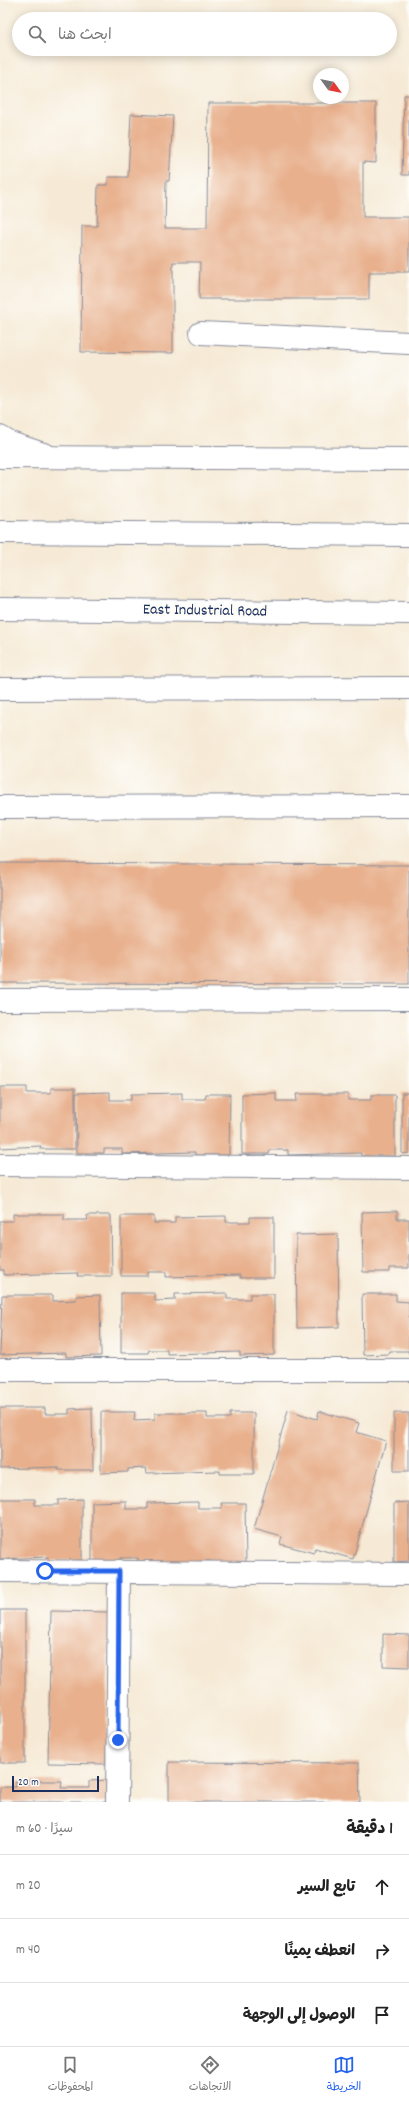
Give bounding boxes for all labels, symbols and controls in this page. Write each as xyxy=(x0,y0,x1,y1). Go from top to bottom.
search box xyxy=(12,12,397,56)
icon: search xyxy=(26,23,48,45)
text: ابحث هنا xyxy=(58,25,112,47)
north arrow xyxy=(313,68,349,104)
street label: East Industrial Road xyxy=(143,598,267,624)
route start xyxy=(36,1562,54,1580)
route end xyxy=(109,1731,127,1749)
scale bar xyxy=(12,1774,99,1793)
text: 20 m xyxy=(18,1775,39,1791)
text: 1 دقيقة xyxy=(346,1818,393,1842)
text: سيرًا · 60 m xyxy=(16,1820,73,1839)
icon: ahead xyxy=(371,1876,393,1898)
text: 20 m xyxy=(16,1877,41,1896)
text: تابع السير xyxy=(298,1877,355,1899)
icon: right xyxy=(371,1940,393,1962)
text: 40 m xyxy=(16,1941,40,1960)
text: انعطف يمينًا xyxy=(285,1941,355,1963)
icon: arrive xyxy=(371,2004,393,2026)
text: الوصول إلى الوجهة xyxy=(243,2005,355,2027)
tab: المحفوظات xyxy=(48,2054,93,2096)
tab: الاتجاهات xyxy=(189,2054,231,2096)
tab: الخريطة xyxy=(327,2054,361,2096)

